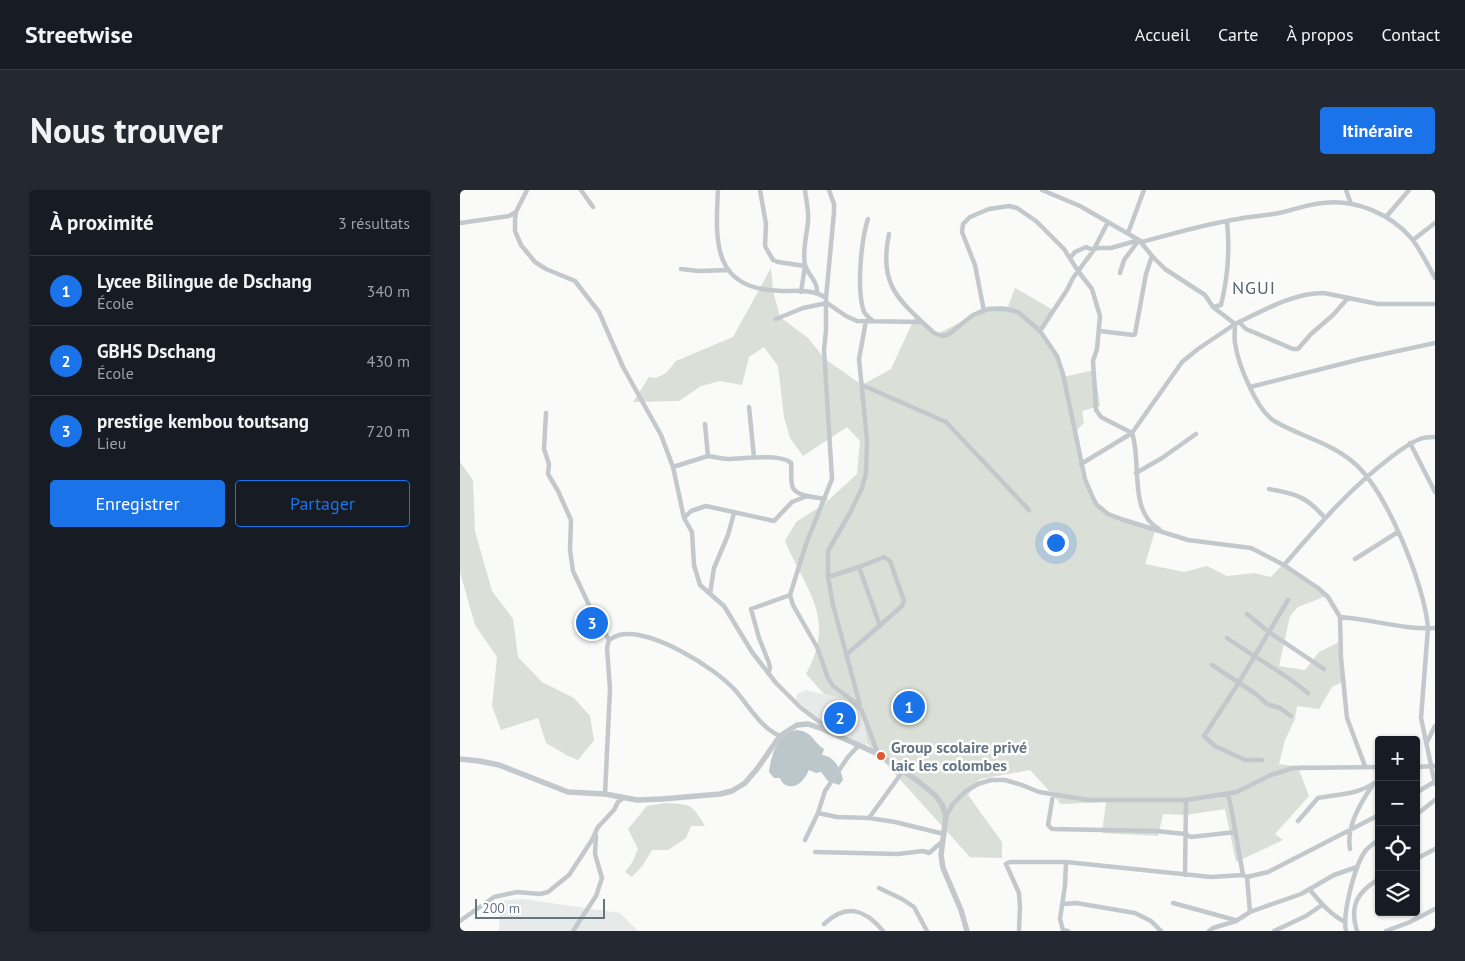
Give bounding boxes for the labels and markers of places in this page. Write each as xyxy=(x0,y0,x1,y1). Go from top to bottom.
pin: 3 xyxy=(576,604,608,642)
pin: 1 xyxy=(893,688,925,726)
pin: 2 xyxy=(824,699,856,737)
place label: Group scolaire privé laic les colombes xyxy=(891,737,1027,775)
marker: Group scolaire privé laic les colombes xyxy=(875,750,887,762)

